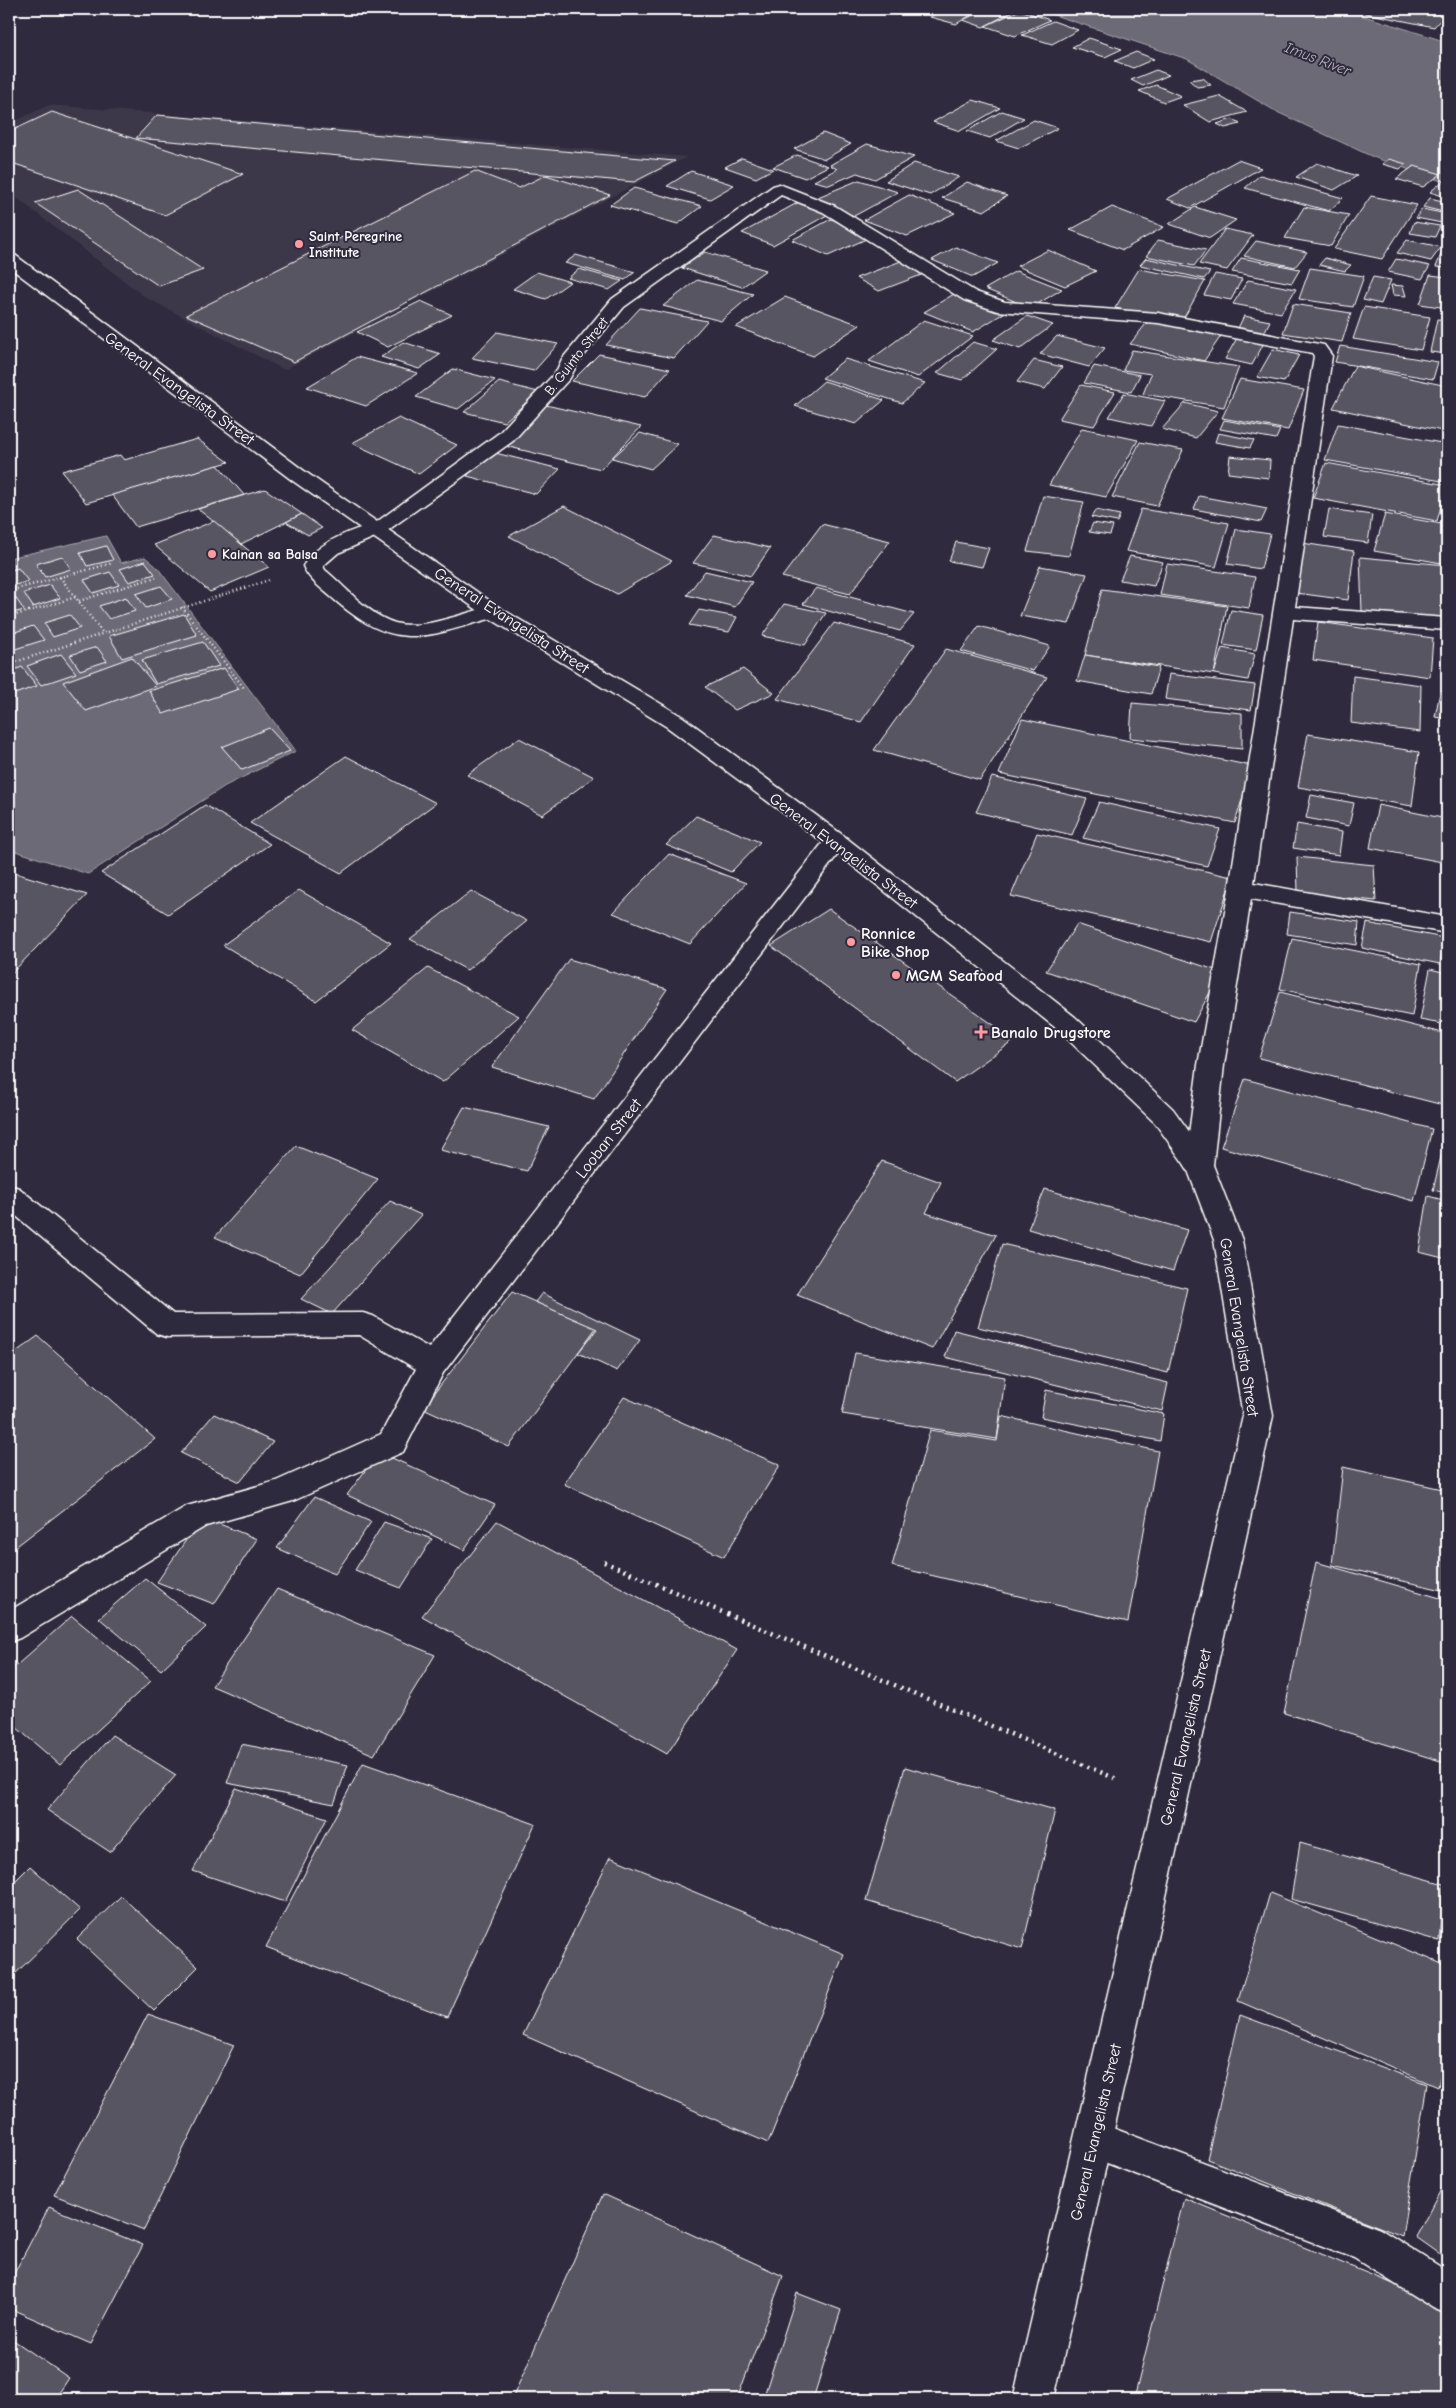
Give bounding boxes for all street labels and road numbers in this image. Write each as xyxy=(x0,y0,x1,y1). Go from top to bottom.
street label: B. Guinto Street xyxy=(541,313,613,399)
street label: General Evangelista Street xyxy=(101,328,258,449)
street label: General Evangelista Street xyxy=(431,564,592,678)
street label: General Evangelista Street xyxy=(766,789,921,913)
street label: Looban Street xyxy=(572,1095,646,1182)
street label: General Evangelista Street xyxy=(1216,1237,1262,1418)
street label: General Evangelista Street xyxy=(1157,1647,1215,1827)
street label: General Evangelista Street xyxy=(1067,2042,1125,2222)

